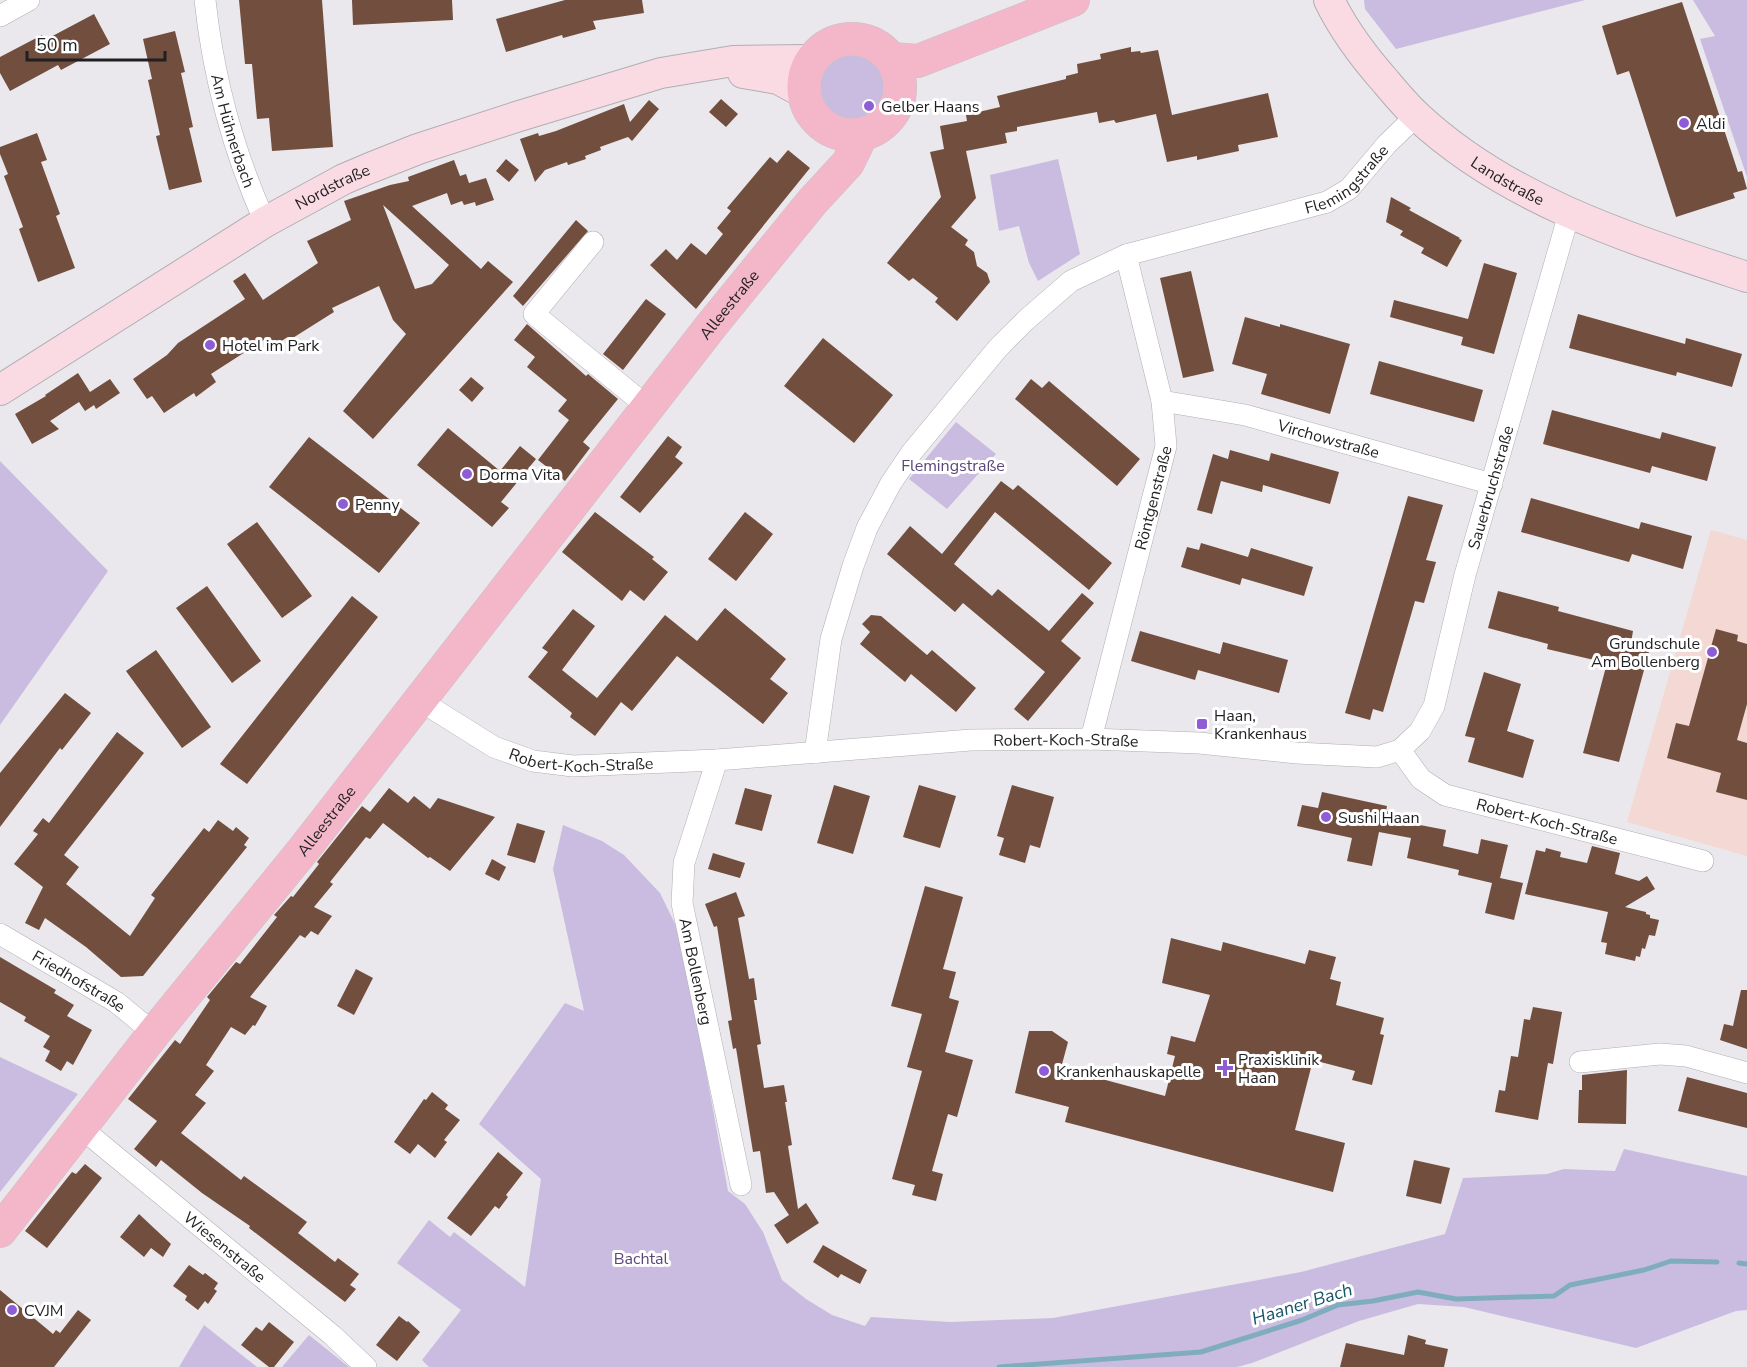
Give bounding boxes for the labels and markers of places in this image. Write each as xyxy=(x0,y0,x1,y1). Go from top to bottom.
place label: Gelber Haans xyxy=(881,96,979,118)
marker: Gelber Haans xyxy=(862,99,876,113)
place label: Aldi xyxy=(1696,113,1725,135)
marker: Aldi xyxy=(1677,116,1691,130)
place label: Hotel im Park xyxy=(222,335,320,357)
marker: Hotel im Park xyxy=(203,338,217,352)
place label: Dorma Vita xyxy=(479,464,561,486)
marker: Dorma Vita xyxy=(460,467,474,481)
place label: Penny xyxy=(355,494,400,516)
marker: Penny xyxy=(336,497,350,511)
place label: Grundschule Am Bollenberg xyxy=(1591,633,1700,673)
marker: Grundschule Am Bollenberg xyxy=(1705,645,1719,659)
place label: Haan, Krankenhaus xyxy=(1214,705,1307,745)
marker: Haan, Krankenhaus xyxy=(1195,717,1209,731)
place label: Sushi Haan xyxy=(1338,807,1420,829)
marker: Sushi Haan xyxy=(1319,810,1333,824)
place label: Praxisklinik Haan xyxy=(1238,1049,1320,1089)
marker: Praxisklinik Haan xyxy=(1216,1059,1234,1077)
place label: Krankenhauskapelle xyxy=(1056,1061,1201,1083)
marker: Krankenhauskapelle xyxy=(1037,1064,1051,1078)
place label: CVJM xyxy=(24,1300,64,1322)
marker: CVJM xyxy=(5,1303,19,1317)

